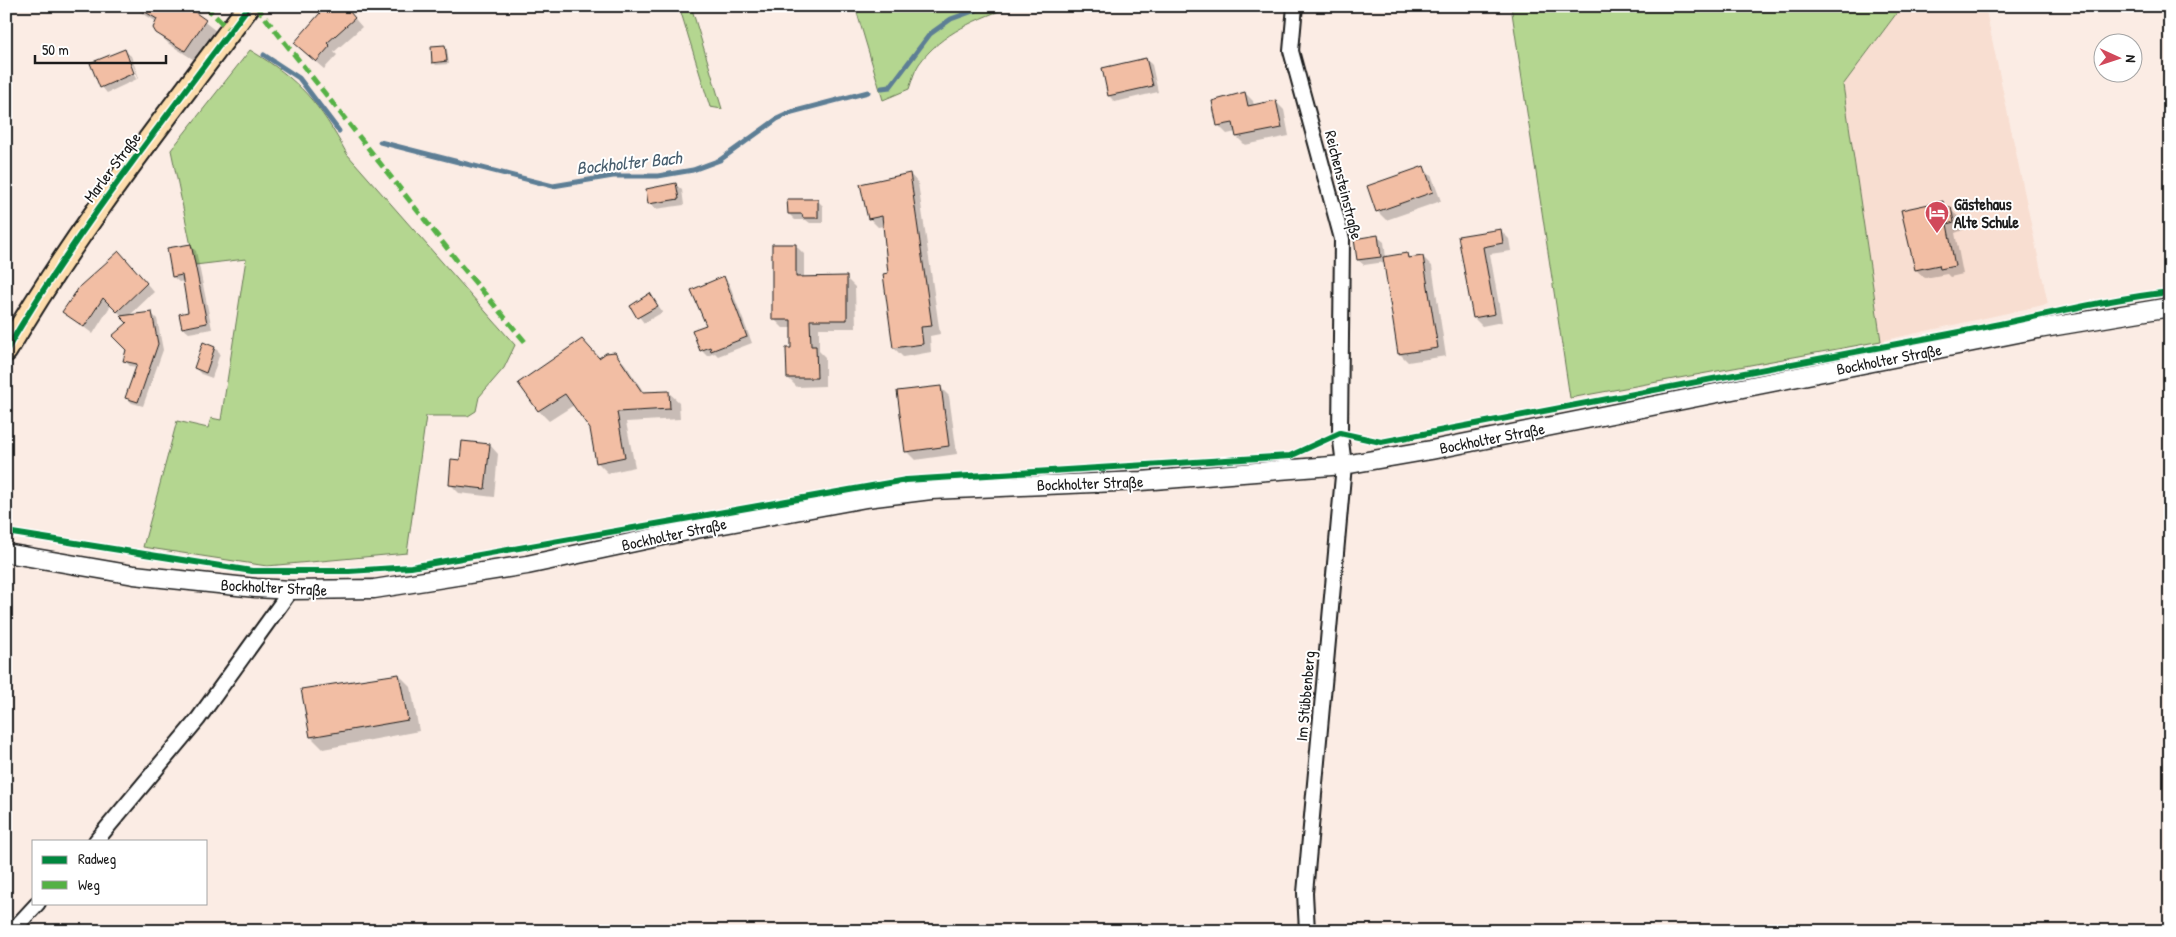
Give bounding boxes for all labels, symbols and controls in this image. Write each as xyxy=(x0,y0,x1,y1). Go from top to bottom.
scale bar xyxy=(35,32,166,64)
north arrow xyxy=(2094,32,2144,82)
text: 50 m xyxy=(42,39,69,60)
text: N xyxy=(2122,54,2141,63)
street label: Marler Straße xyxy=(78,127,146,207)
street label: Reichensteinstraße xyxy=(1320,128,1368,242)
water label: Bockholter Bach xyxy=(575,144,684,180)
place label: Gästehaus Alte Schule xyxy=(1954,193,2020,233)
hotel icon: Gästehaus Alte Schule xyxy=(1924,200,1950,234)
street label: Bockholter Straße xyxy=(1835,338,1944,380)
street label: Bockholter Straße xyxy=(1438,417,1547,459)
street label: Bockholter Straße xyxy=(1036,470,1144,496)
street label: Bockholter Straße xyxy=(620,512,729,556)
street label: Bockholter Straße xyxy=(220,573,328,601)
street label: Im Stübbenberg xyxy=(1290,650,1320,742)
legend xyxy=(32,840,208,904)
text: Radweg xyxy=(78,848,116,869)
text: Weg xyxy=(78,874,100,895)

